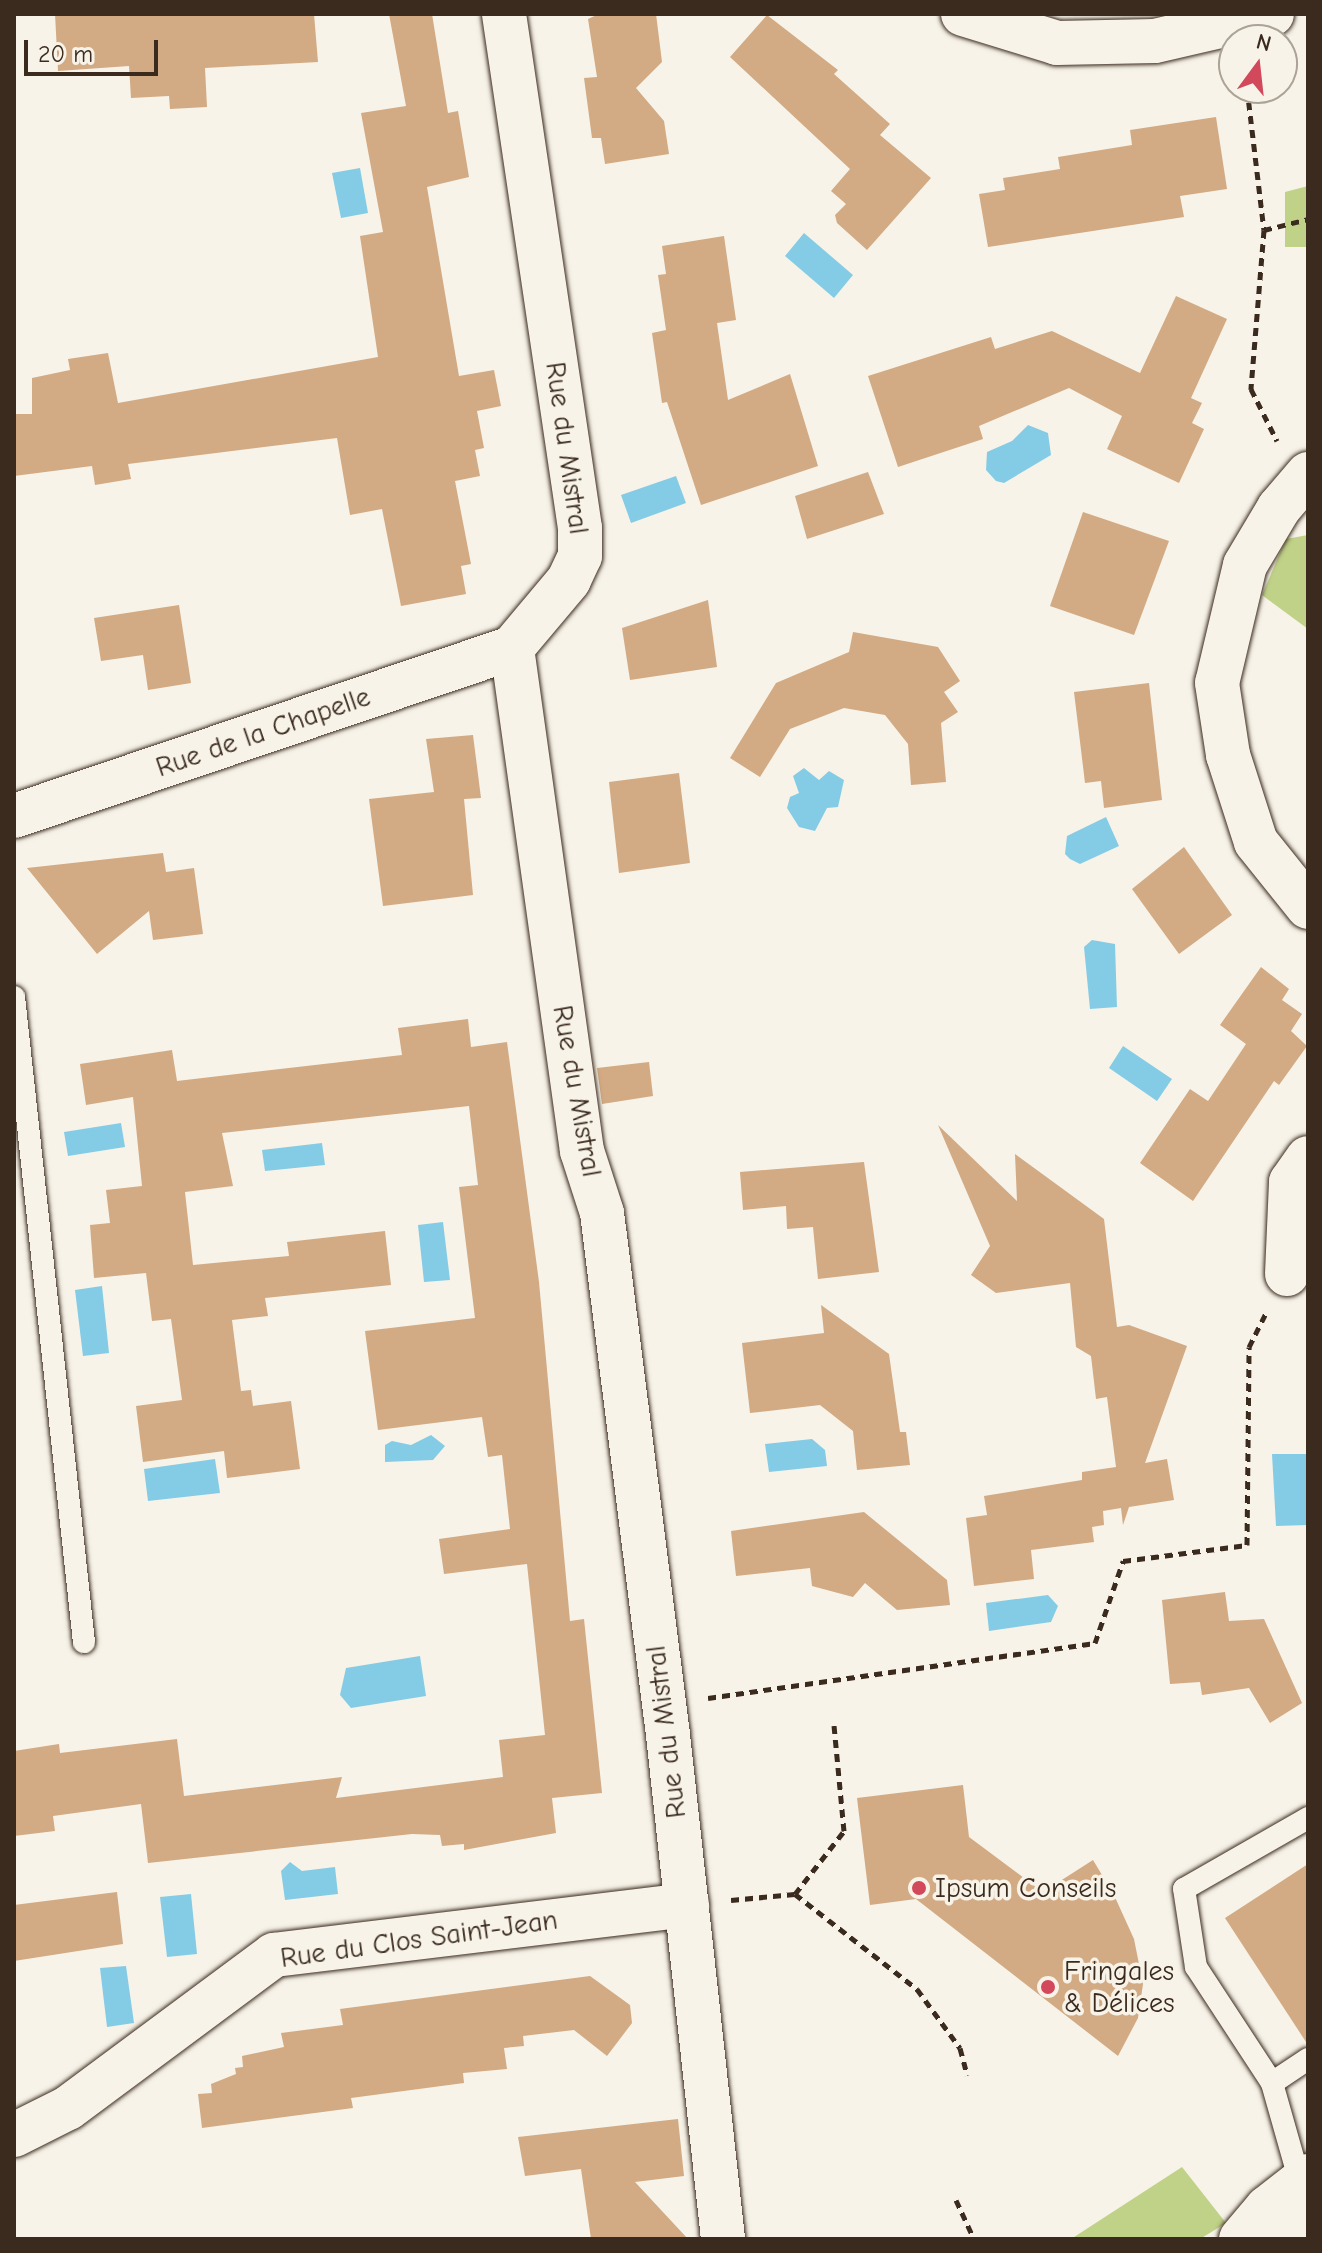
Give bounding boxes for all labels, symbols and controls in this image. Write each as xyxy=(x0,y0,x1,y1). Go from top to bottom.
scale bar xyxy=(28,24,162,74)
north arrow xyxy=(1218,24,1298,104)
text: N xyxy=(1253,28,1274,57)
text: 20 m xyxy=(38,40,93,68)
street label: Rue du Mistral xyxy=(538,360,596,536)
street label: Rue de la Chapelle xyxy=(151,680,375,784)
street label: Rue du Mistral xyxy=(545,1003,609,1179)
street label: Rue du Mistral xyxy=(639,1644,693,1820)
place label: Ipsum Conseils xyxy=(935,1871,1116,1905)
marker: Ipsum Conseils xyxy=(910,1879,928,1897)
street label: Rue du Clos Saint-Jean xyxy=(278,1903,560,1975)
place label: Fringales & Délices xyxy=(1064,1954,1175,2020)
marker: Fringales & Délices xyxy=(1039,1978,1057,1996)

